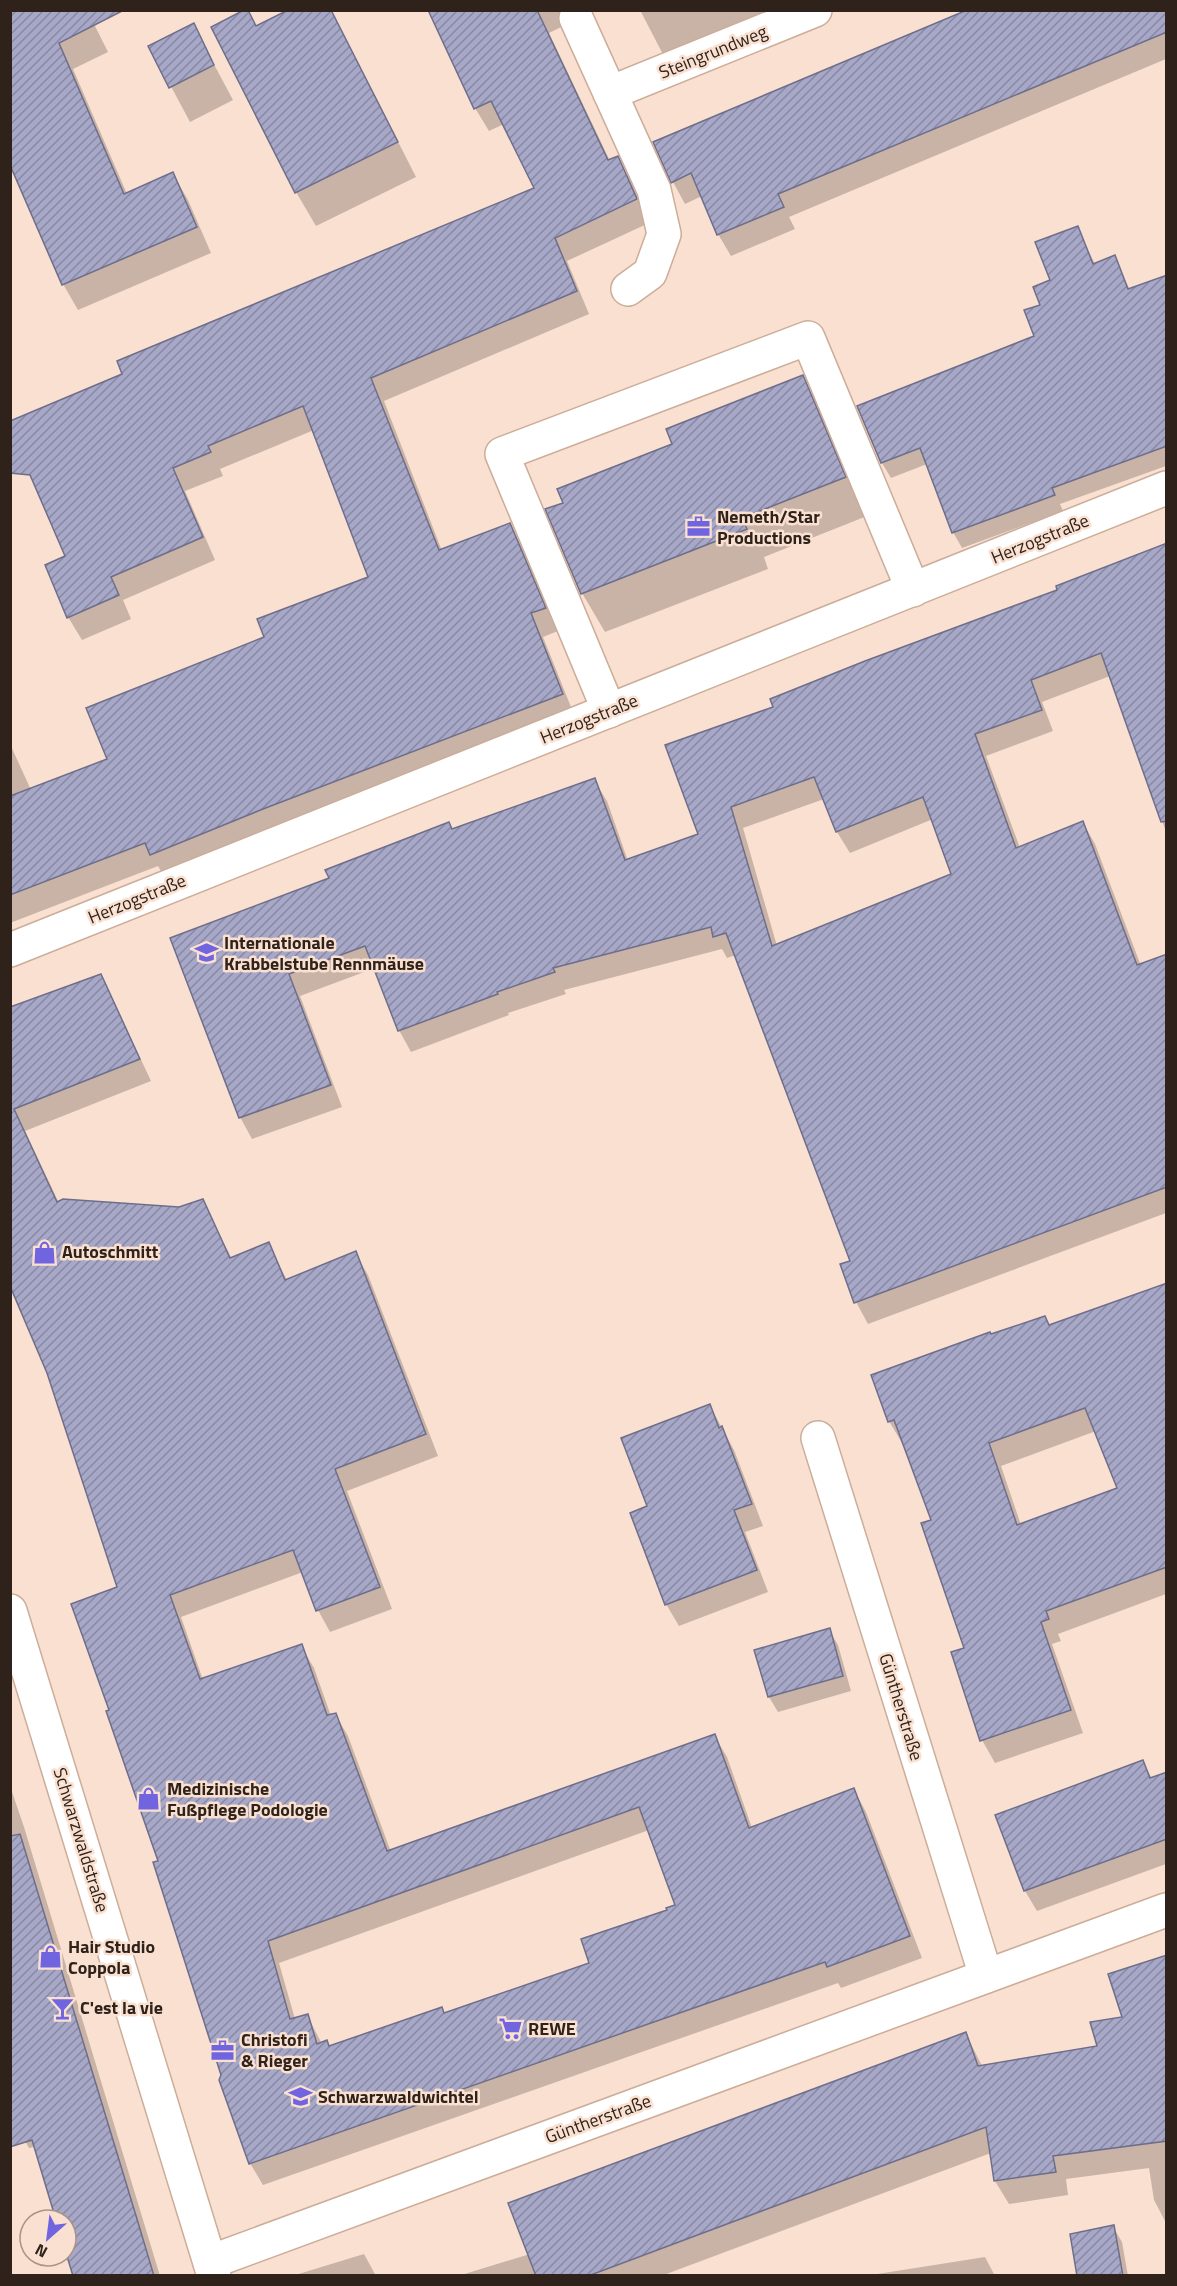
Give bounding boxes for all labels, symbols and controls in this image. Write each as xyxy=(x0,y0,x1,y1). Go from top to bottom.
street label: Steingrundweg xyxy=(655,18,771,86)
place label: Nemeth/Star Productions xyxy=(717,503,820,551)
street label: Herzogstraße xyxy=(987,507,1093,570)
office icon: Nemeth/Star Productions xyxy=(686,514,712,540)
street label: Herzogstraße xyxy=(536,687,642,750)
street label: Herzogstraße xyxy=(84,867,190,930)
place label: Internationale Krabbelstube Rennmäuse xyxy=(224,929,424,977)
school or university icon: Internationale Krabbelstube Rennmäuse xyxy=(193,940,219,966)
place label: Autoschmitt xyxy=(62,1238,159,1265)
shop icon: Autoschmitt xyxy=(31,1239,57,1265)
street label: Güntherstraße xyxy=(872,1650,931,1764)
street label: Schwarzwaldstraße xyxy=(47,1764,116,1915)
place label: Medizinische Fußpflege Podologie xyxy=(167,1775,328,1823)
shop icon: Medizinische Fußpflege Podologie xyxy=(136,1786,162,1812)
place label: Hair Studio Coppola xyxy=(68,1933,155,1981)
shop icon: Hair Studio Coppola xyxy=(37,1944,63,1970)
place label: C'est la vie xyxy=(80,1994,163,2021)
bar icon: C'est la vie xyxy=(49,1995,75,2021)
place label: REWE xyxy=(528,2015,576,2042)
supermarket icon: REWE xyxy=(497,2016,523,2042)
place label: Christofi & Rieger xyxy=(241,2026,308,2074)
office icon: Christofi & Rieger xyxy=(210,2037,236,2063)
place label: Schwarzwaldwichtel xyxy=(318,2083,479,2110)
school or university icon: Schwarzwaldwichtel xyxy=(287,2084,313,2110)
street label: Güntherstraße xyxy=(541,2087,655,2150)
north arrow xyxy=(18,2208,78,2268)
text: N xyxy=(30,2238,51,2264)

